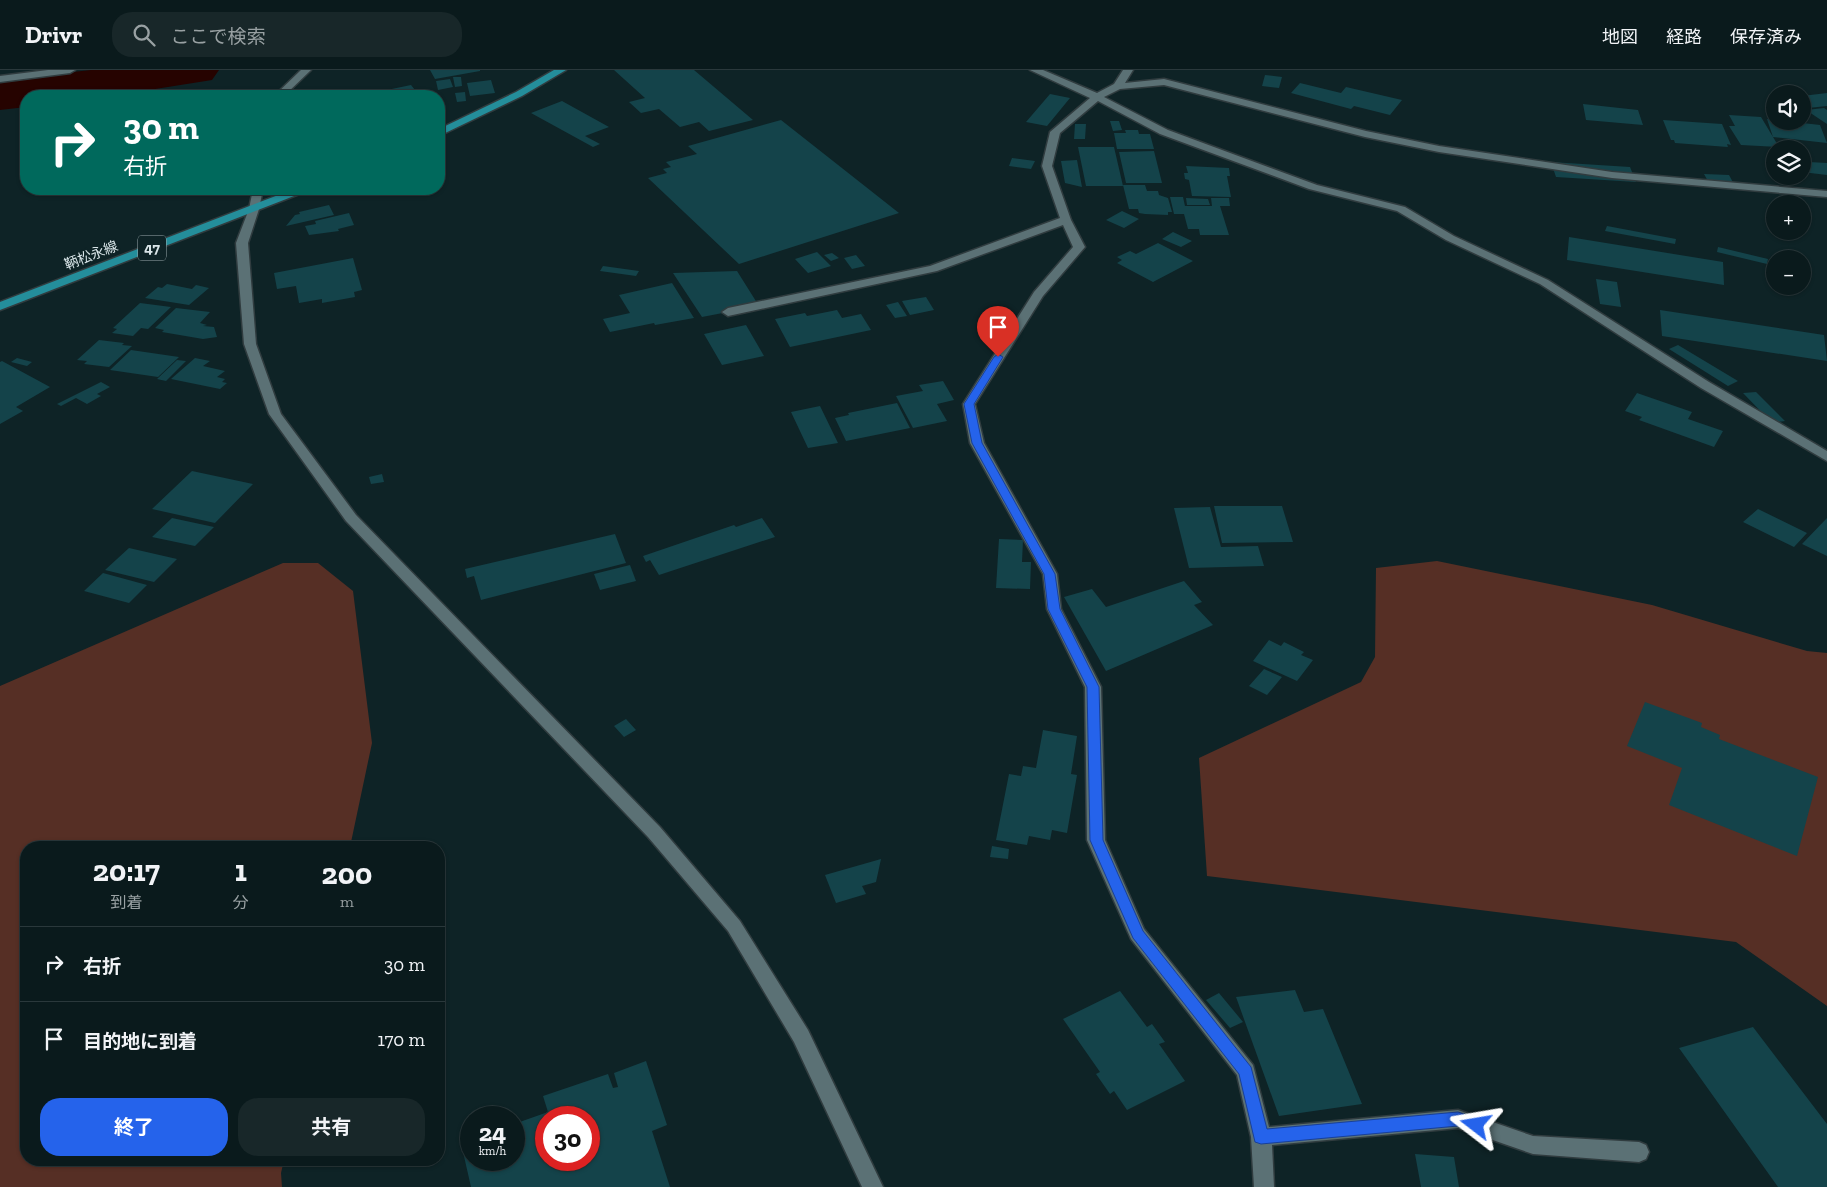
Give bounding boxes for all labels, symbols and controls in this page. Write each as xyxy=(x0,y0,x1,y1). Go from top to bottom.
search box xyxy=(112,12,462,57)
text: Drivr xyxy=(25,20,82,49)
icon: search xyxy=(130,21,158,49)
text: ここで検索 xyxy=(170,25,265,48)
text: 地図 xyxy=(1602,26,1638,48)
text: 経路 xyxy=(1666,26,1702,48)
text: 保存済み xyxy=(1730,26,1802,48)
map controls xyxy=(1766,85,1811,295)
button: sound xyxy=(1766,85,1811,130)
text: 30 m xyxy=(123,106,199,148)
icon: right xyxy=(40,110,105,175)
button: layers xyxy=(1766,140,1811,185)
text: 右折 xyxy=(123,153,167,180)
button: + xyxy=(1766,195,1811,240)
road number: 47 xyxy=(138,236,166,260)
street label: 鞆松永線 xyxy=(62,237,120,273)
button: − xyxy=(1766,250,1811,295)
pin xyxy=(977,306,1019,357)
icon: arrive xyxy=(984,313,1012,341)
text: 20:17 xyxy=(93,853,160,889)
text: 1 xyxy=(235,853,247,889)
text: 200 xyxy=(322,856,372,892)
text: m xyxy=(340,892,354,911)
text: 到着 xyxy=(110,893,142,912)
text: 分 xyxy=(233,893,249,912)
icon: right xyxy=(40,950,68,978)
text: 30 m xyxy=(384,953,425,976)
text: 右折 xyxy=(83,955,121,978)
icon: arrive xyxy=(40,1025,68,1053)
text: 170 m xyxy=(377,1028,425,1051)
text: 目的地に到着 xyxy=(83,1030,197,1053)
button: 終了 xyxy=(40,1098,228,1156)
button: 共有 xyxy=(238,1098,425,1156)
position arrow xyxy=(1449,1098,1501,1150)
speed limit sign: 30 xyxy=(535,1106,600,1171)
text: 24 xyxy=(479,1117,506,1147)
text: km/h xyxy=(479,1144,506,1158)

